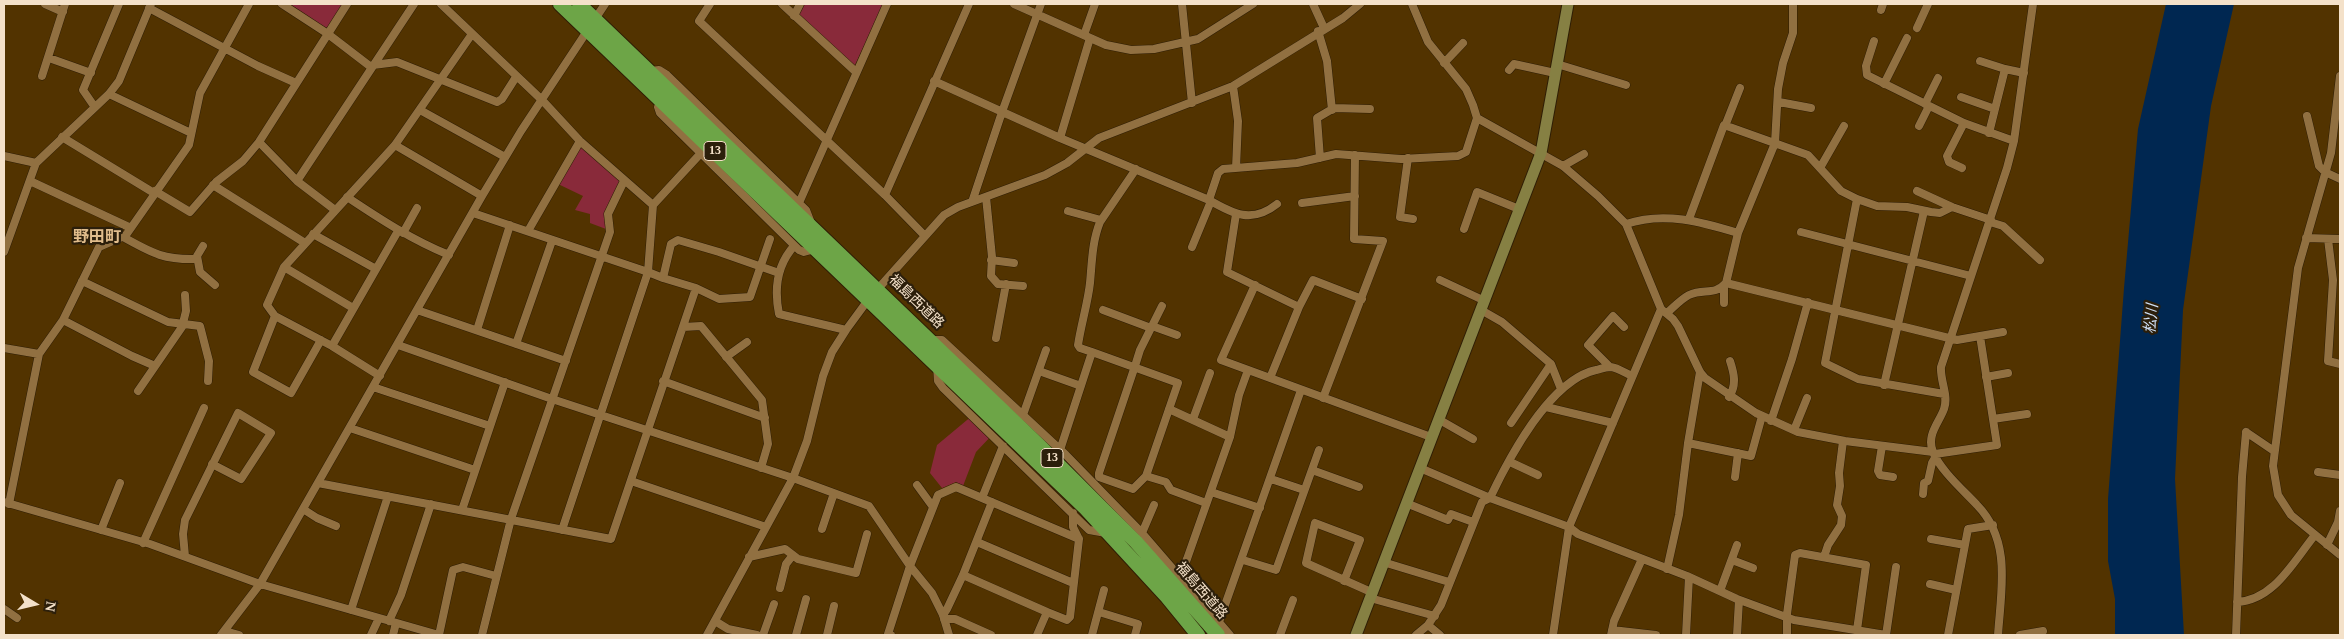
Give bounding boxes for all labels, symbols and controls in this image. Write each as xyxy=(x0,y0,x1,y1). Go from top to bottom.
road number: 13 xyxy=(704,142,726,160)
district label: 野田町 xyxy=(73,228,121,248)
street label: 福島西道路 xyxy=(885,272,947,332)
water label: 松川 xyxy=(2142,303,2162,335)
road number: 13 xyxy=(1041,448,1063,468)
street label: 福島西道路 xyxy=(1172,559,1230,623)
north arrow xyxy=(10,579,60,629)
text: N xyxy=(42,600,59,613)

